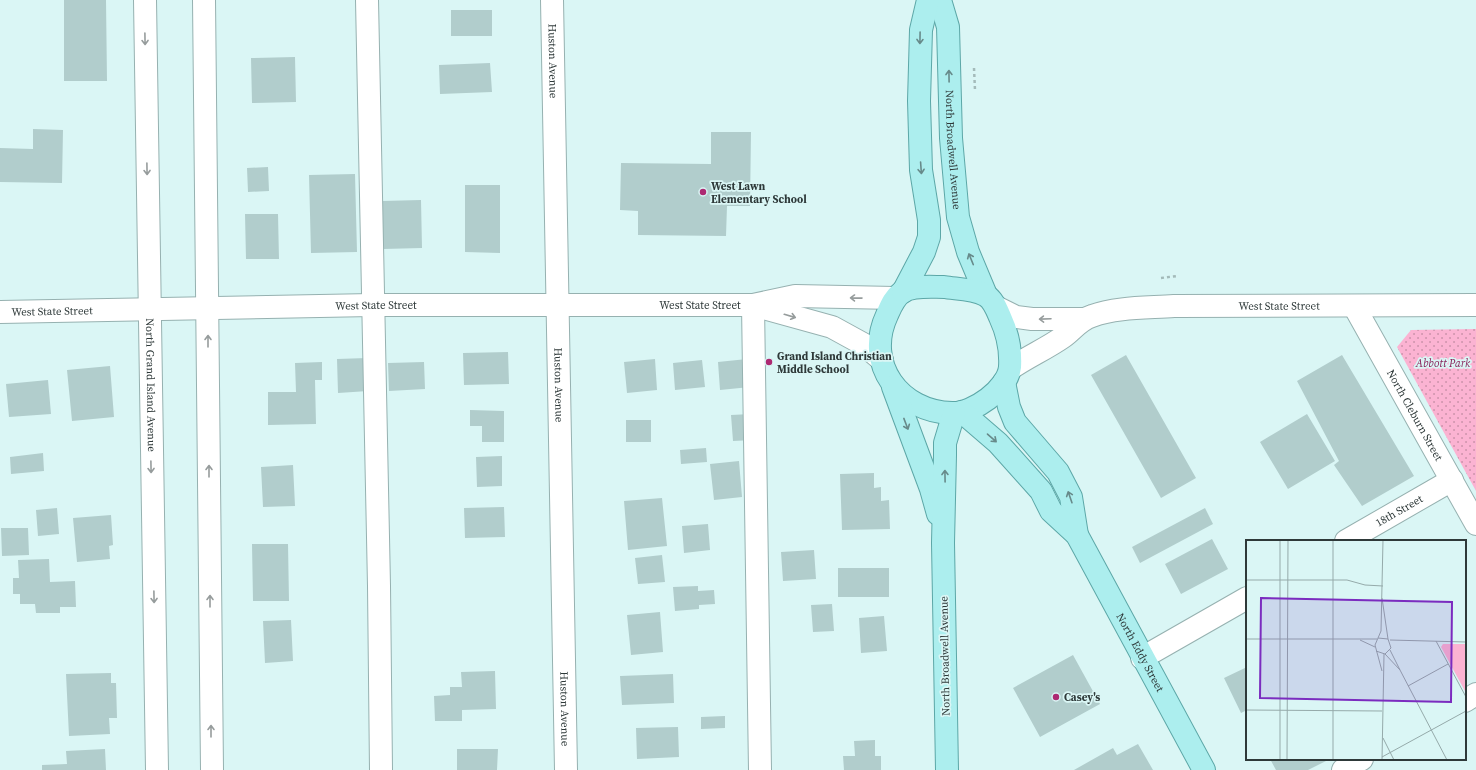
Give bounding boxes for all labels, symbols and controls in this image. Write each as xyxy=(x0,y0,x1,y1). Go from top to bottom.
street label: Huston Avenue xyxy=(545,24,561,99)
one-way arrow xyxy=(916,31,924,44)
one-way arrow xyxy=(141,32,149,45)
one-way arrow xyxy=(945,70,953,83)
street label: North Broadwell Avenue xyxy=(942,90,965,211)
one-way arrow xyxy=(918,161,925,174)
one-way arrow xyxy=(143,162,151,175)
place label: West Lawn Elementary School xyxy=(711,179,807,207)
marker: West Lawn Elementary School xyxy=(698,187,708,197)
one-way arrow xyxy=(966,254,974,266)
one-way arrow xyxy=(850,294,863,301)
street label: West State Street xyxy=(335,298,417,313)
street label: West State Street xyxy=(659,298,741,313)
street label: West State Street xyxy=(1238,298,1320,313)
street label: West State Street xyxy=(11,303,93,319)
one-way arrow xyxy=(784,313,797,320)
one-way arrow xyxy=(1039,315,1052,322)
street label: North Grand Island Avenue xyxy=(142,318,160,452)
one-way arrow xyxy=(204,335,212,348)
street label: Huston Avenue xyxy=(551,347,567,423)
place label: Grand Island Christian Middle School xyxy=(777,349,892,377)
park label: Abbott Park xyxy=(1415,356,1471,371)
marker: Grand Island Christian Middle School xyxy=(764,357,774,367)
street label: North Cleburn Street xyxy=(1383,367,1447,464)
one-way arrow xyxy=(903,417,911,429)
one-way arrow xyxy=(986,433,997,442)
one-way arrow xyxy=(148,460,155,473)
one-way arrow xyxy=(205,465,213,478)
one-way arrow xyxy=(941,470,949,483)
one-way arrow xyxy=(1066,491,1073,504)
street label: 18th Street xyxy=(1372,491,1426,530)
inset map xyxy=(1246,540,1466,760)
one-way arrow xyxy=(150,590,157,603)
one-way arrow xyxy=(206,595,214,608)
street label: North Broadwell Avenue xyxy=(936,596,954,716)
street label: North Eddy Street xyxy=(1113,610,1168,695)
street label: Huston Avenue xyxy=(557,671,573,747)
place label: Casey's xyxy=(1064,690,1100,705)
marker: Casey's xyxy=(1051,692,1061,702)
one-way arrow xyxy=(207,725,215,738)

